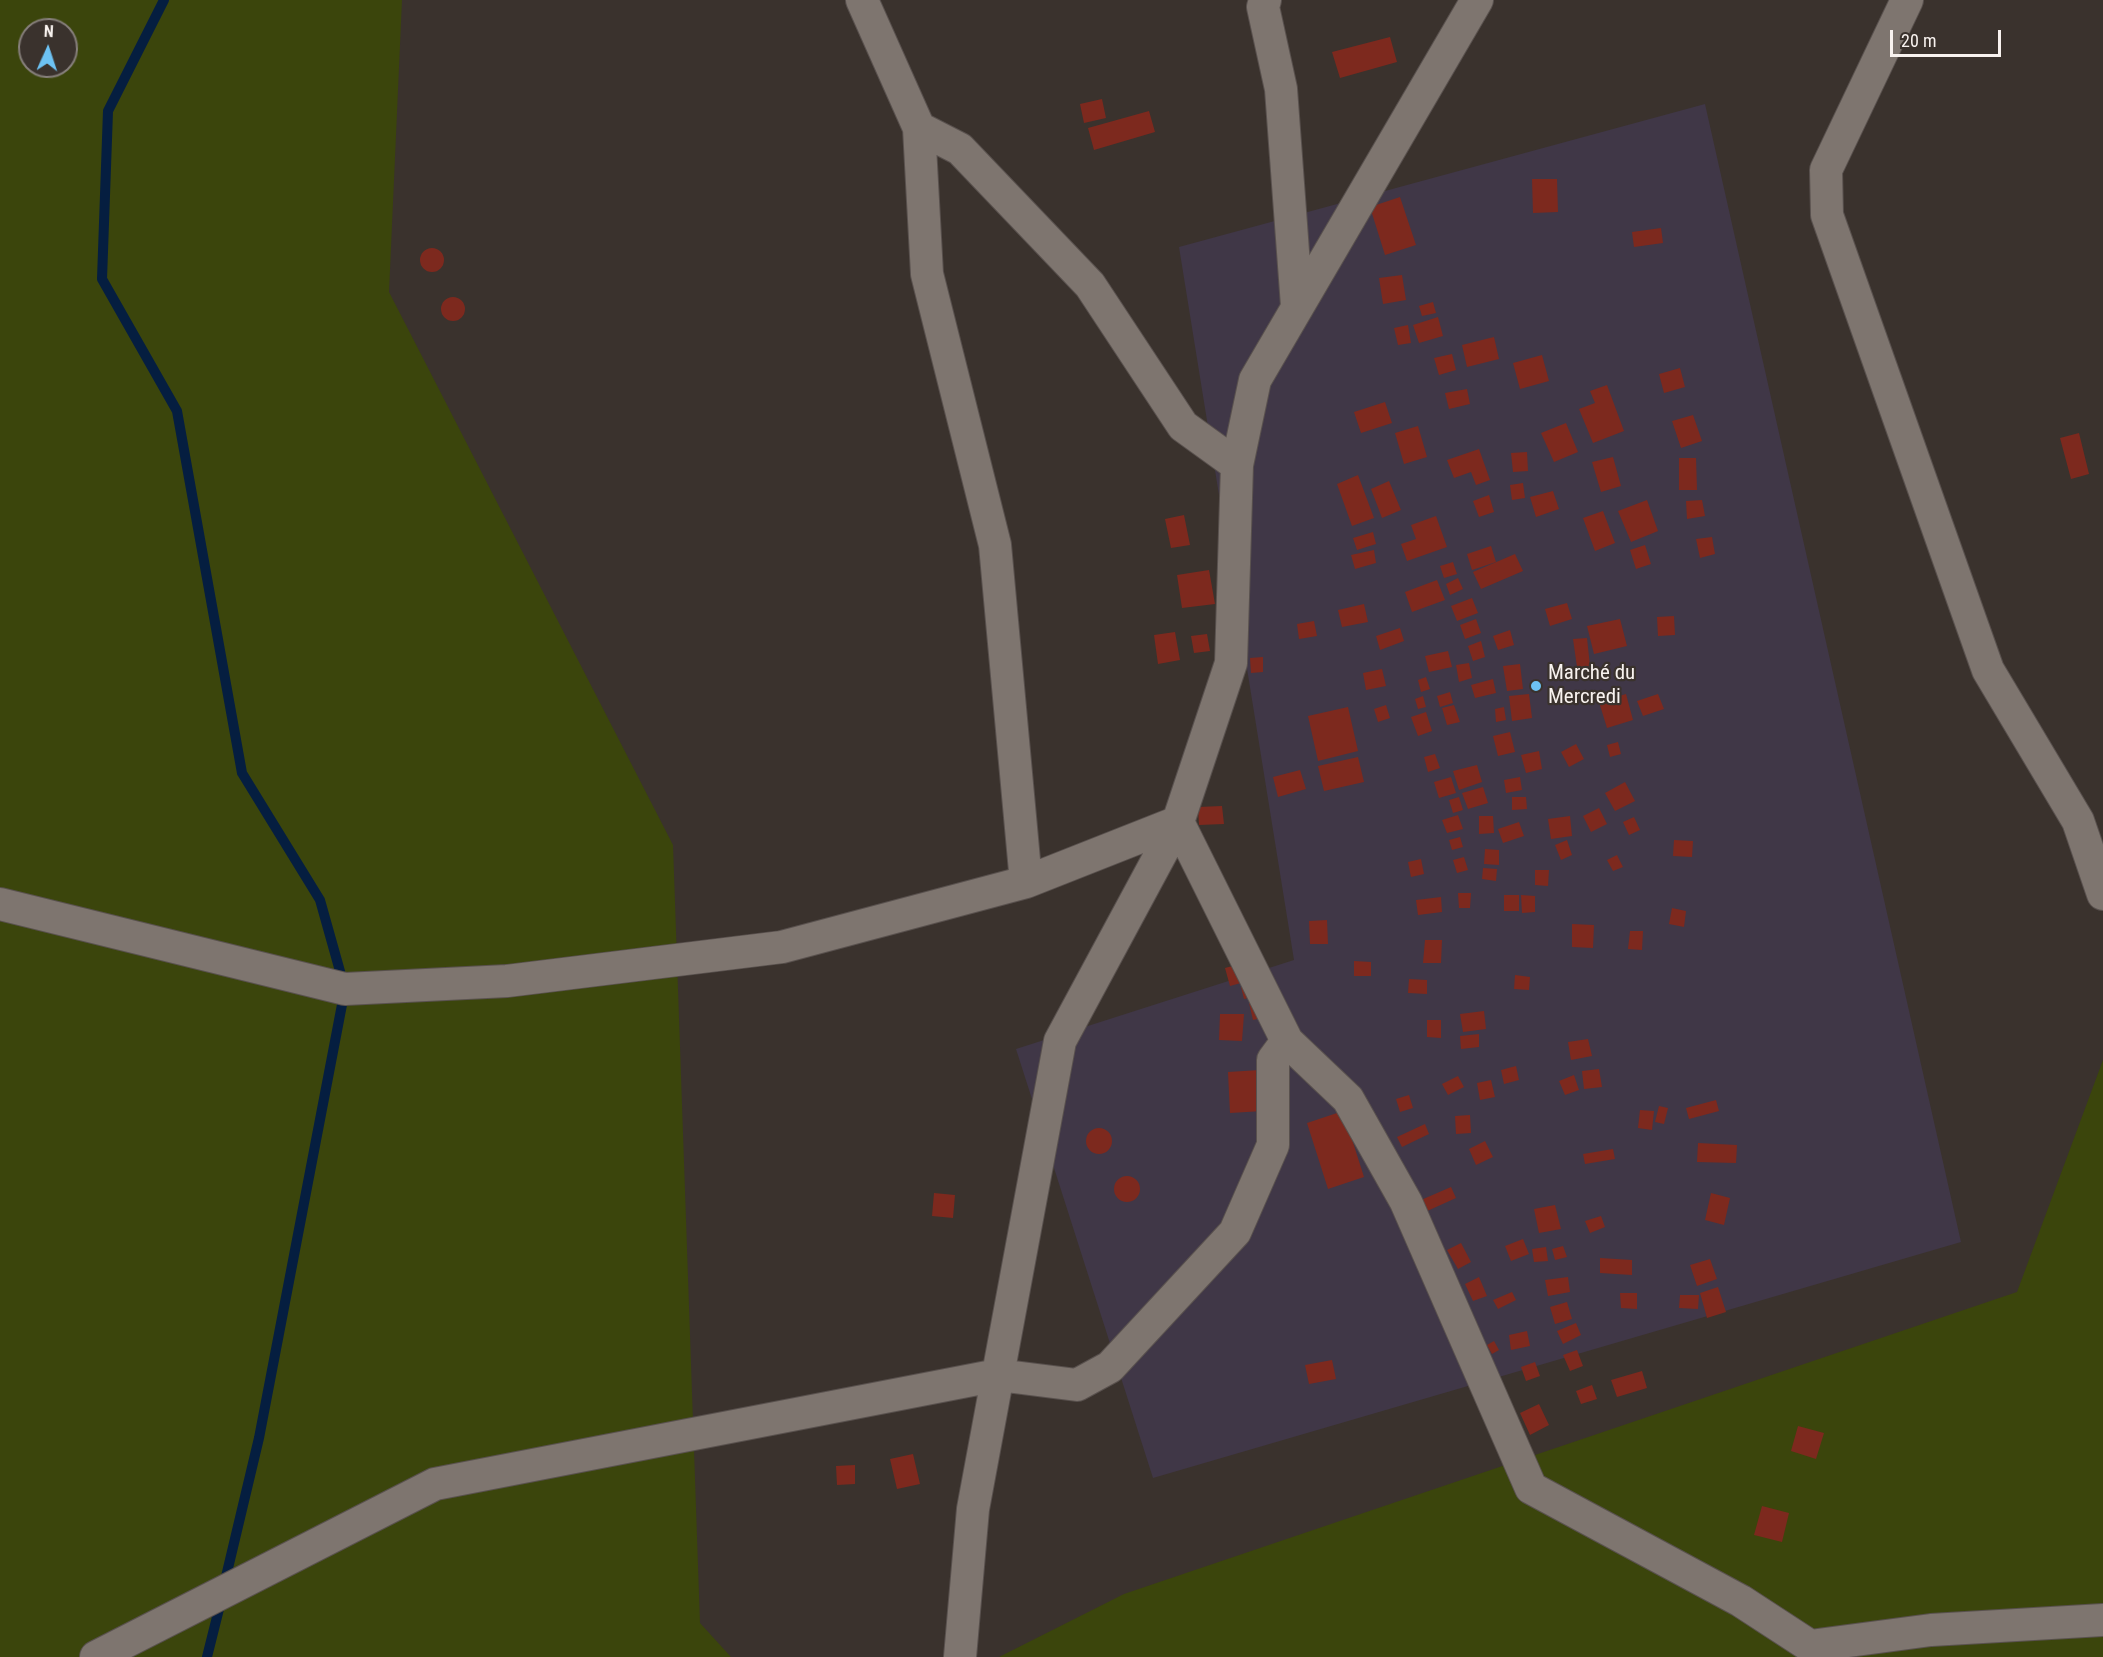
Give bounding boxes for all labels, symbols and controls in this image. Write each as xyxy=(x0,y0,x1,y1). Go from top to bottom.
north arrow xyxy=(18,18,78,78)
scale bar xyxy=(1893,18,2004,56)
text: N xyxy=(43,22,54,41)
text: 20 m xyxy=(1901,30,1936,51)
place label: Marché du Mercredi xyxy=(1548,661,1635,711)
marker: Marché du Mercredi xyxy=(1529,679,1543,693)

